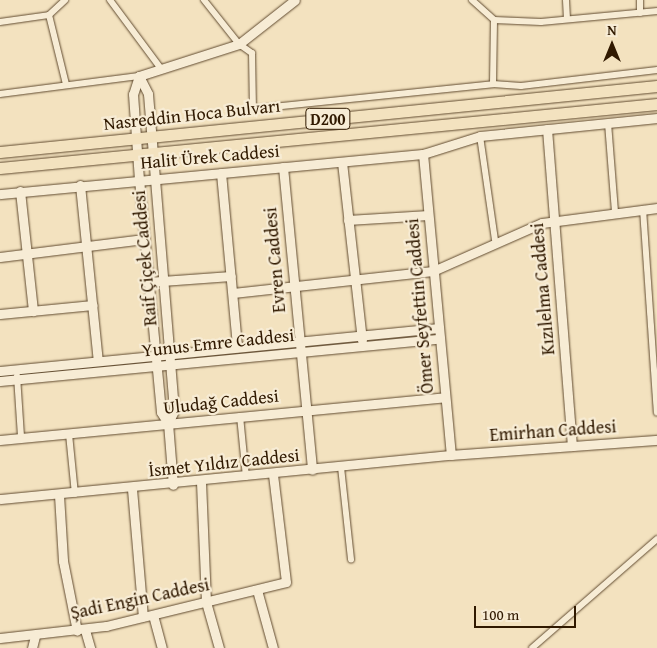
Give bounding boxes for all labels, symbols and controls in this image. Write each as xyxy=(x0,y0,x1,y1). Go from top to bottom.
north arrow xyxy=(587,20,637,70)
text: N xyxy=(607,20,617,40)
street label: Nasreddin Hoca Bulvarı xyxy=(103,95,281,135)
road number: D200 xyxy=(304,106,352,132)
street label: Halit Ürek Caddesi xyxy=(140,140,280,174)
street label: Raif Çiçek Caddesi xyxy=(128,189,162,327)
street label: Evren Caddesi xyxy=(260,206,290,314)
street label: Ömer Seyfettin Caddesi xyxy=(402,217,438,395)
street label: Kızılelma Caddesi xyxy=(526,222,560,356)
street label: Yunus Emre Caddesi xyxy=(141,324,295,362)
street label: Uludağ Caddesi xyxy=(162,385,280,419)
street label: Emirhan Caddesi xyxy=(489,416,617,446)
street label: İsmet Yıldız Caddesi xyxy=(147,444,301,482)
street label: Şadi Engin Caddesi xyxy=(69,574,211,624)
scale bar xyxy=(477,596,580,628)
text: 100 m xyxy=(482,604,519,625)

